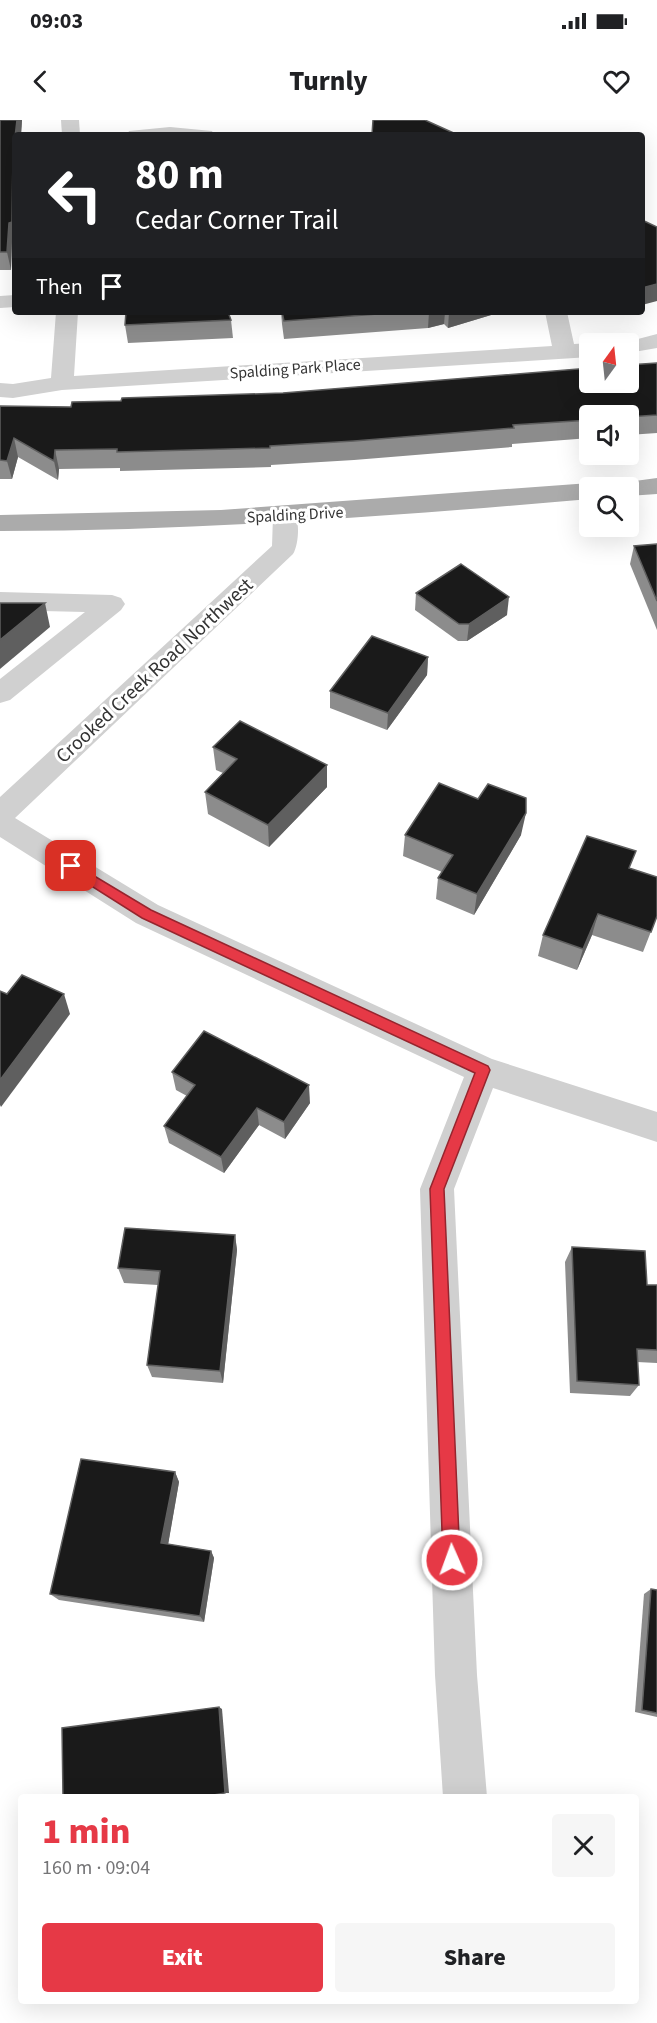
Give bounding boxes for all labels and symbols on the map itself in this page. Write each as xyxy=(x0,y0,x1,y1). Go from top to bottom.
north arrow xyxy=(579,333,639,393)
street label: Spalding Park Place xyxy=(229,353,361,385)
street label: Spalding Drive xyxy=(246,501,344,529)
street label: Crooked Creek Road Northwest xyxy=(50,571,260,770)
pin xyxy=(45,840,96,891)
position arrow xyxy=(420,1528,484,1592)

